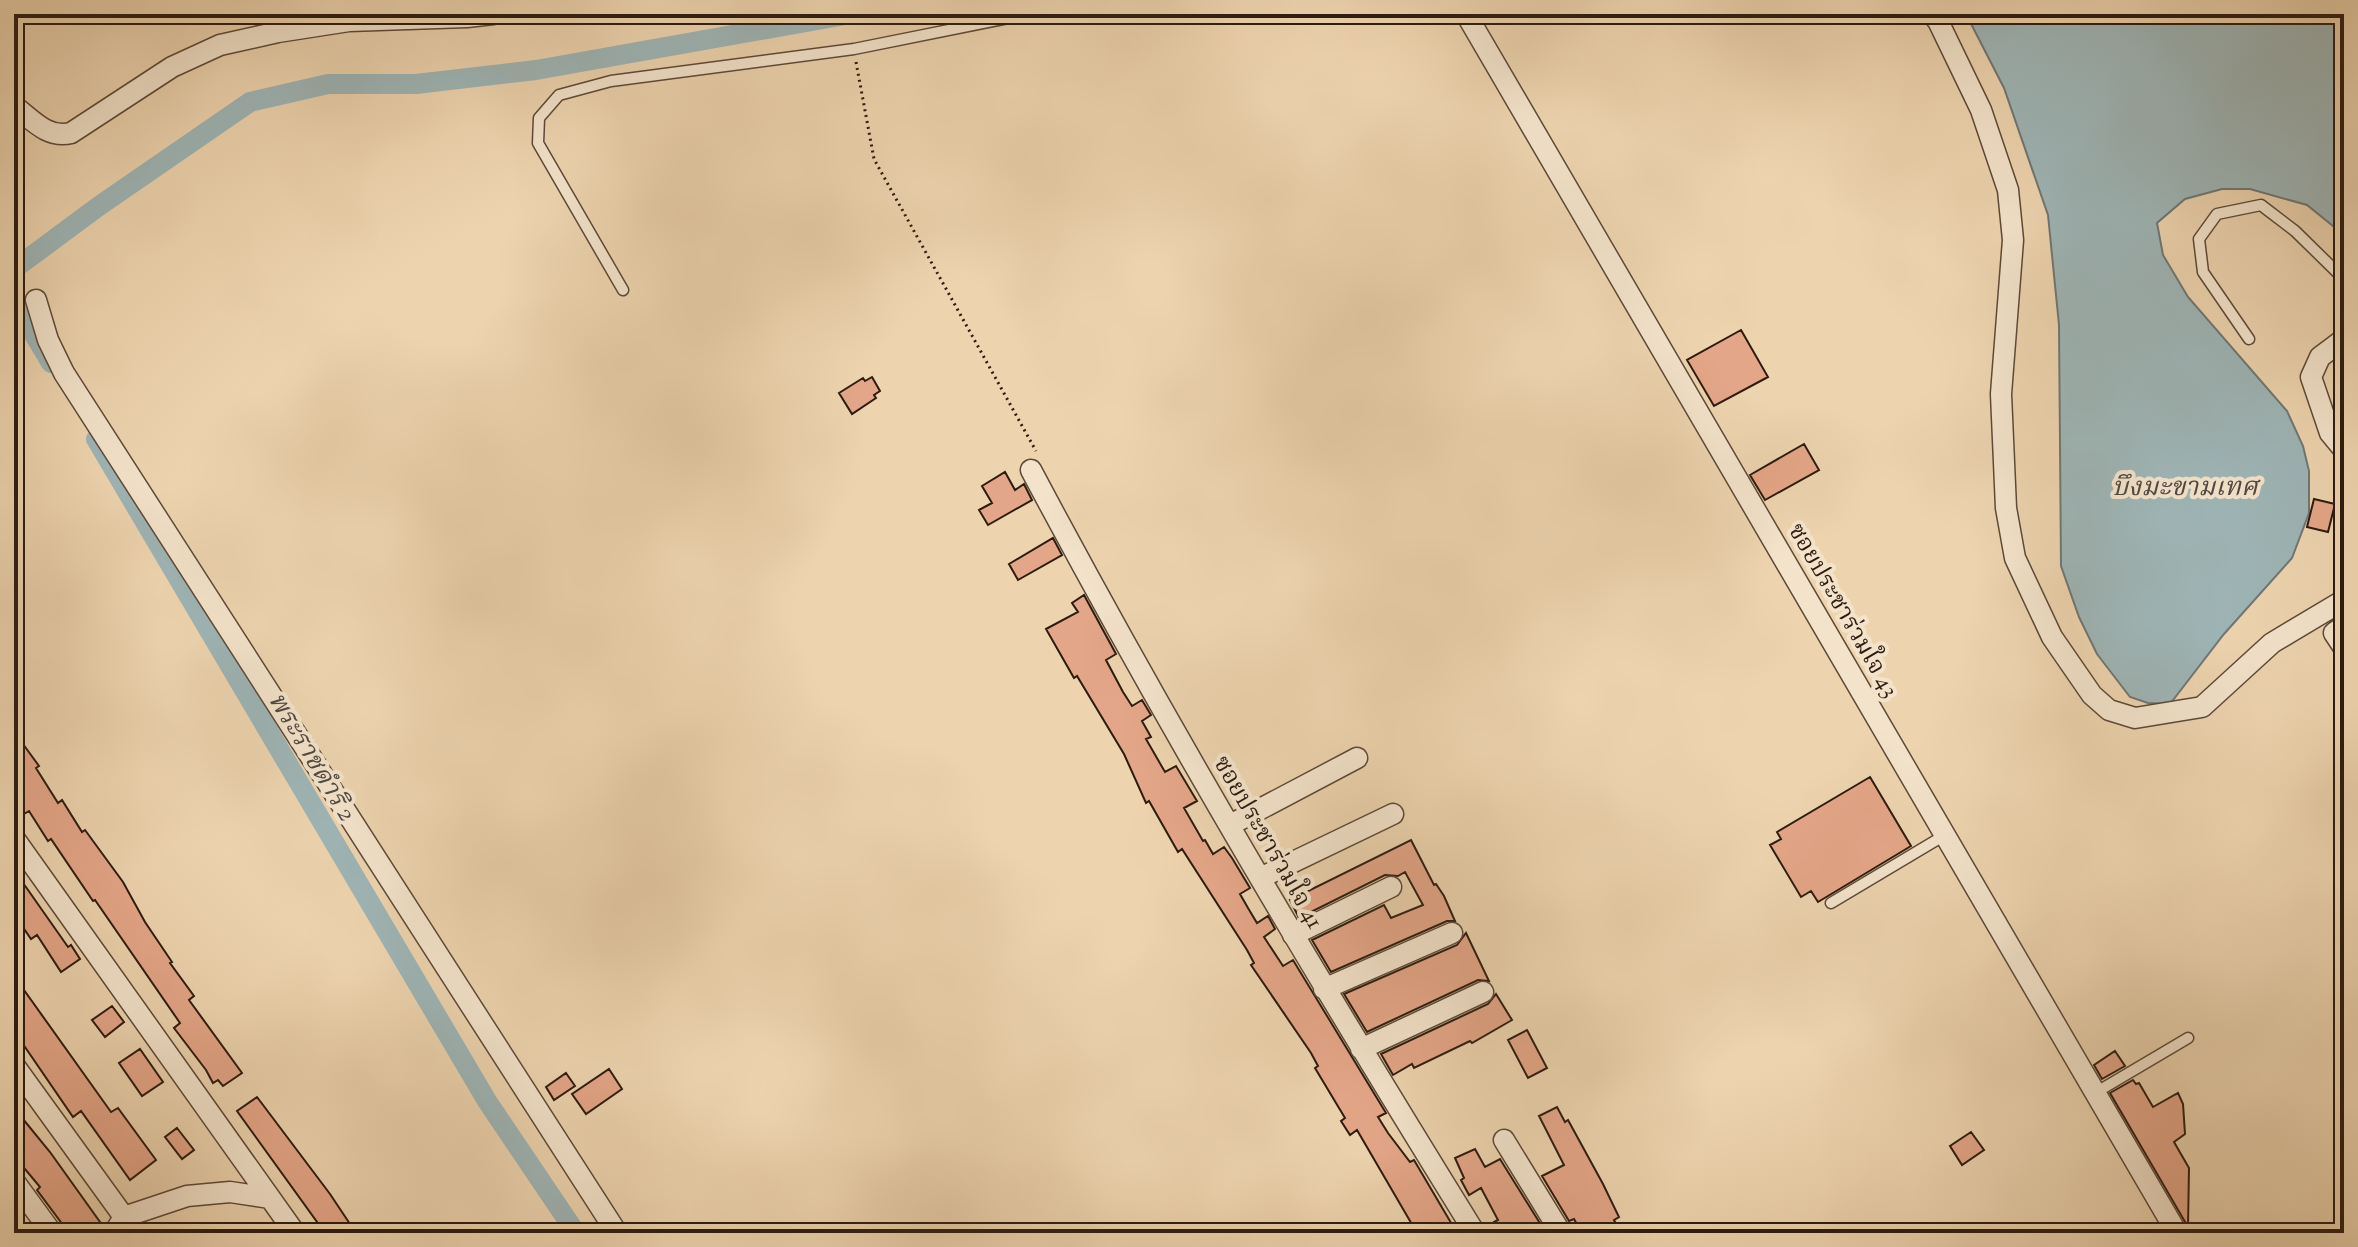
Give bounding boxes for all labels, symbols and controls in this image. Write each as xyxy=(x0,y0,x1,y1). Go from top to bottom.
water label: บึงมะขามเทศ xyxy=(2112,470,2261,507)
street label: ซอยประชาร่วมใจ 43 xyxy=(1778,516,1909,705)
water label: พระราชดำริ 2 xyxy=(258,686,364,829)
street label: ซอยประชาร่วมใจ 41 xyxy=(1204,749,1333,936)

